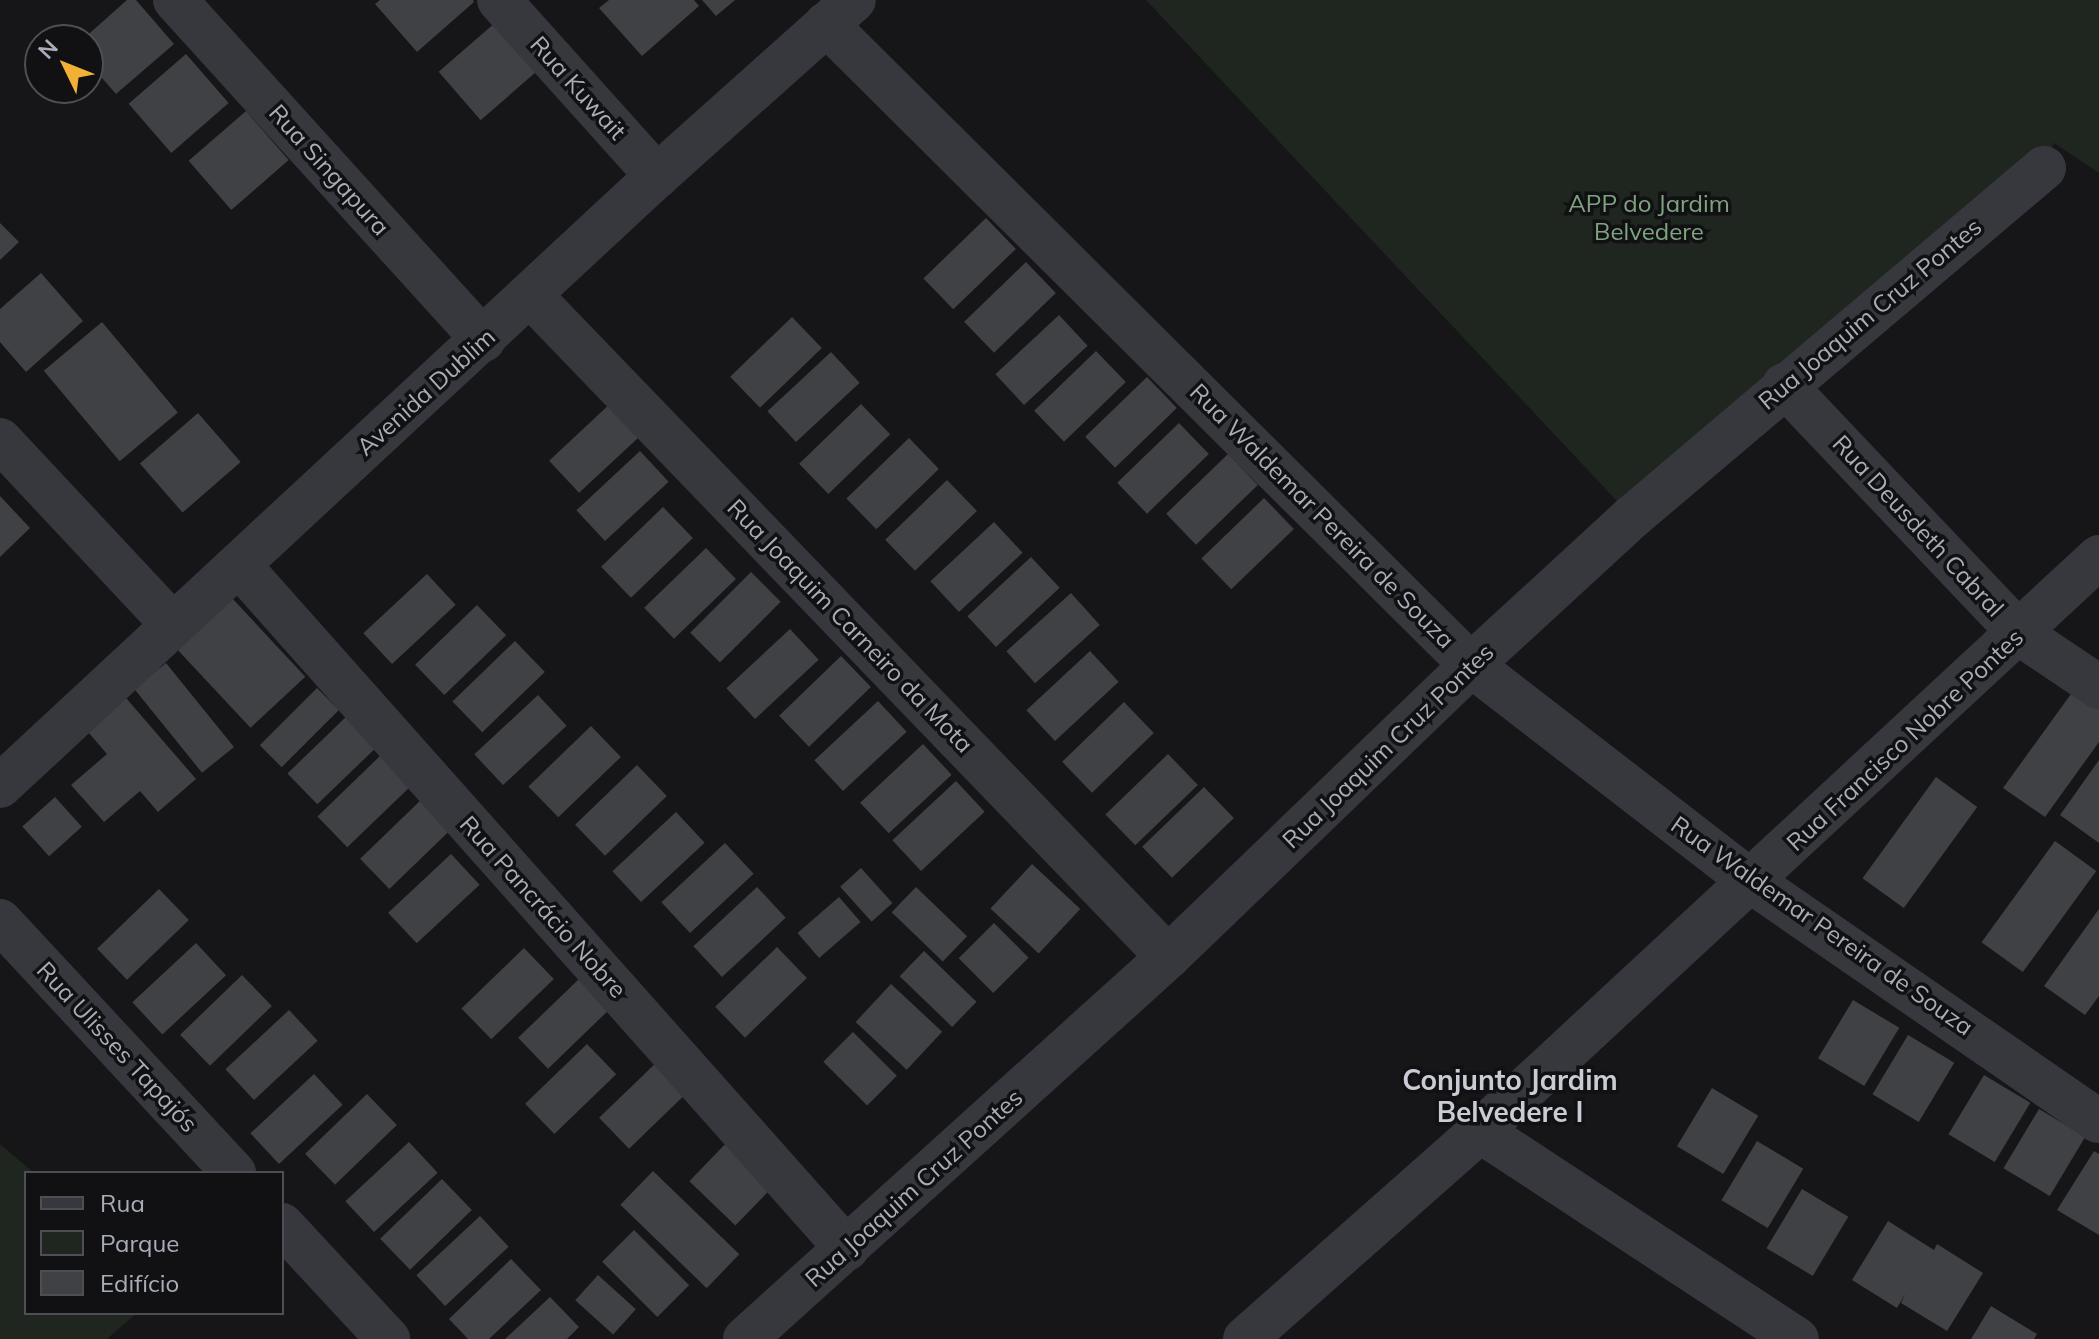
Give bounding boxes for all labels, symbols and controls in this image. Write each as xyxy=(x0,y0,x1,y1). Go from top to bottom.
north arrow xyxy=(24,24,104,104)
street label: Rua Kuwait xyxy=(524,30,632,146)
text: N xyxy=(32,33,64,65)
street label: Rua Singapura xyxy=(263,99,395,241)
park label: APP do Jardim Belvedere xyxy=(1568,190,1730,246)
street label: Rua Joaquim Cruz Pontes xyxy=(1753,212,1987,416)
street label: Avenida Dublim xyxy=(351,322,501,462)
street label: Rua Waldemar Pereira de Souza xyxy=(1184,378,1460,654)
street label: Rua Deusdeth Cabral xyxy=(1826,429,2010,623)
street label: Rua Joaquim Carneiro da Mota xyxy=(721,493,979,759)
street label: Rua Francisco Nobre Pontes xyxy=(1781,623,2029,857)
street label: Rua Joaquim Cruz Pontes xyxy=(1276,638,1500,854)
street label: Rua Pancrácio Nobre xyxy=(454,810,632,1004)
street label: Rua Waldemar Pereira de Souza xyxy=(1665,810,1979,1042)
street label: Rua Ulisses Tapajós xyxy=(31,956,203,1138)
district label: Conjunto Jardim Belvedere I xyxy=(1402,1063,1618,1129)
street label: Rua Joaquim Cruz Pontes xyxy=(800,1083,1028,1293)
legend xyxy=(24,1171,284,1315)
text: Rua xyxy=(100,1188,145,1218)
text: Parque xyxy=(100,1228,179,1258)
text: Edifício xyxy=(100,1268,179,1298)

